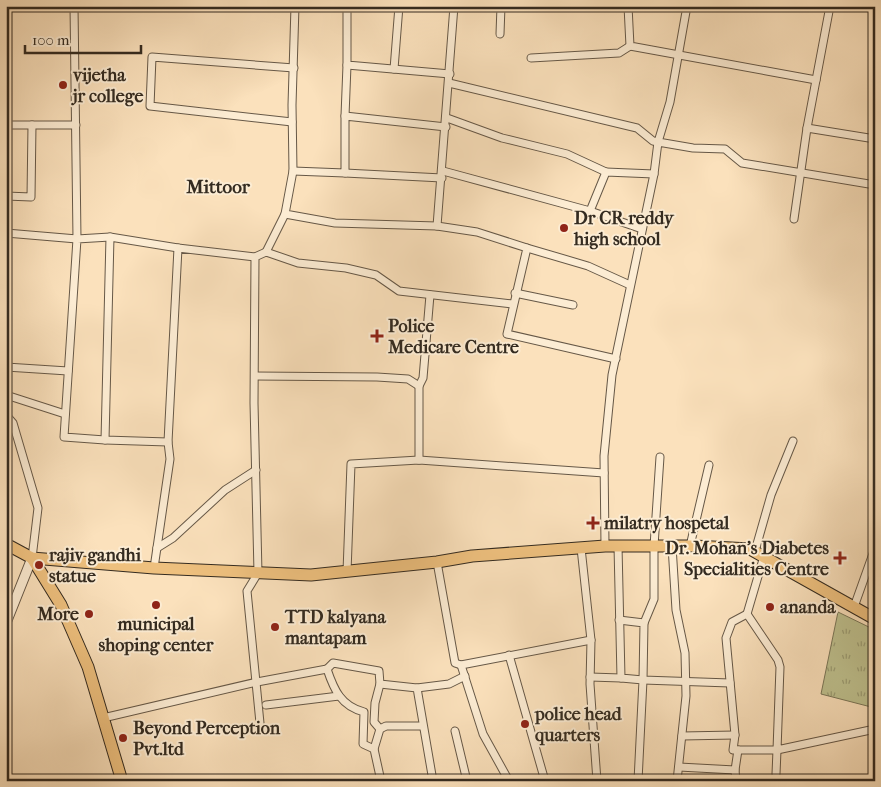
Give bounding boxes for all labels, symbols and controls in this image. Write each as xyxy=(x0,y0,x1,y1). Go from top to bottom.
scale bar xyxy=(25,22,141,54)
text: 100 m xyxy=(32,31,70,49)
place label: vijetha jr college xyxy=(71,65,143,107)
marker: vijetha jr college xyxy=(57,79,69,91)
district label: Mittoor xyxy=(185,176,251,198)
place label: Dr CR reddy high school xyxy=(573,208,675,250)
marker: Dr CR reddy high school xyxy=(558,222,570,234)
place label: Police Medicare Centre xyxy=(387,316,519,358)
marker: Police Medicare Centre xyxy=(370,329,384,343)
place label: milatry hospetal xyxy=(603,513,730,534)
marker: milatry hospetal xyxy=(586,516,600,530)
place label: Dr. Mohan's Diabetes Specialities Centre xyxy=(665,538,829,580)
place label: rajiv gandhi statue xyxy=(48,545,142,587)
marker: Dr. Mohan's Diabetes Specialities Centre xyxy=(833,551,847,565)
marker: rajiv gandhi statue xyxy=(33,559,45,571)
place label: ananda xyxy=(780,597,836,618)
marker: municipal shoping center xyxy=(150,599,162,611)
marker: ananda xyxy=(764,601,776,613)
place label: More xyxy=(36,604,79,625)
place label: TTD kalyana mantapam xyxy=(284,607,387,649)
marker: More xyxy=(83,608,95,620)
place label: municipal shoping center xyxy=(99,614,214,656)
marker: TTD kalyana mantapam xyxy=(269,621,281,633)
place label: police head quarters xyxy=(534,704,623,746)
place label: Beyond Perception Pvt.ltd xyxy=(133,718,281,760)
marker: police head quarters xyxy=(519,718,531,730)
marker: Beyond Perception Pvt.ltd xyxy=(117,732,129,744)

